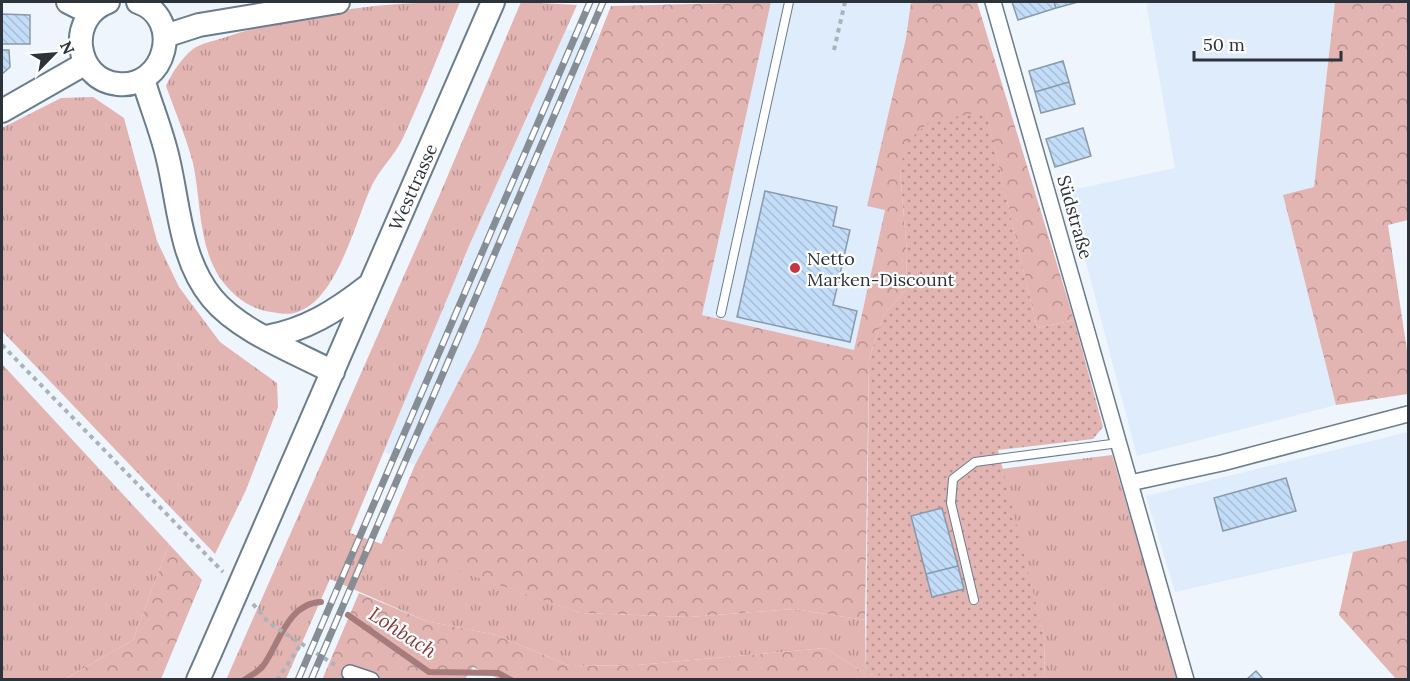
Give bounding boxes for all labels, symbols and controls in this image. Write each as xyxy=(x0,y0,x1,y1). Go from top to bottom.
north arrow xyxy=(24,24,84,84)
scale bar xyxy=(1194,24,1341,62)
text: 50 m xyxy=(1203,33,1245,56)
text: N xyxy=(56,38,79,57)
street label: Westtrasse xyxy=(384,140,442,234)
street label: Südstraße xyxy=(1052,173,1098,262)
place label: Netto Marken-Discount xyxy=(807,247,955,291)
marker: Netto Marken-Discount xyxy=(788,261,802,275)
water label: Lohbach xyxy=(365,601,442,663)

